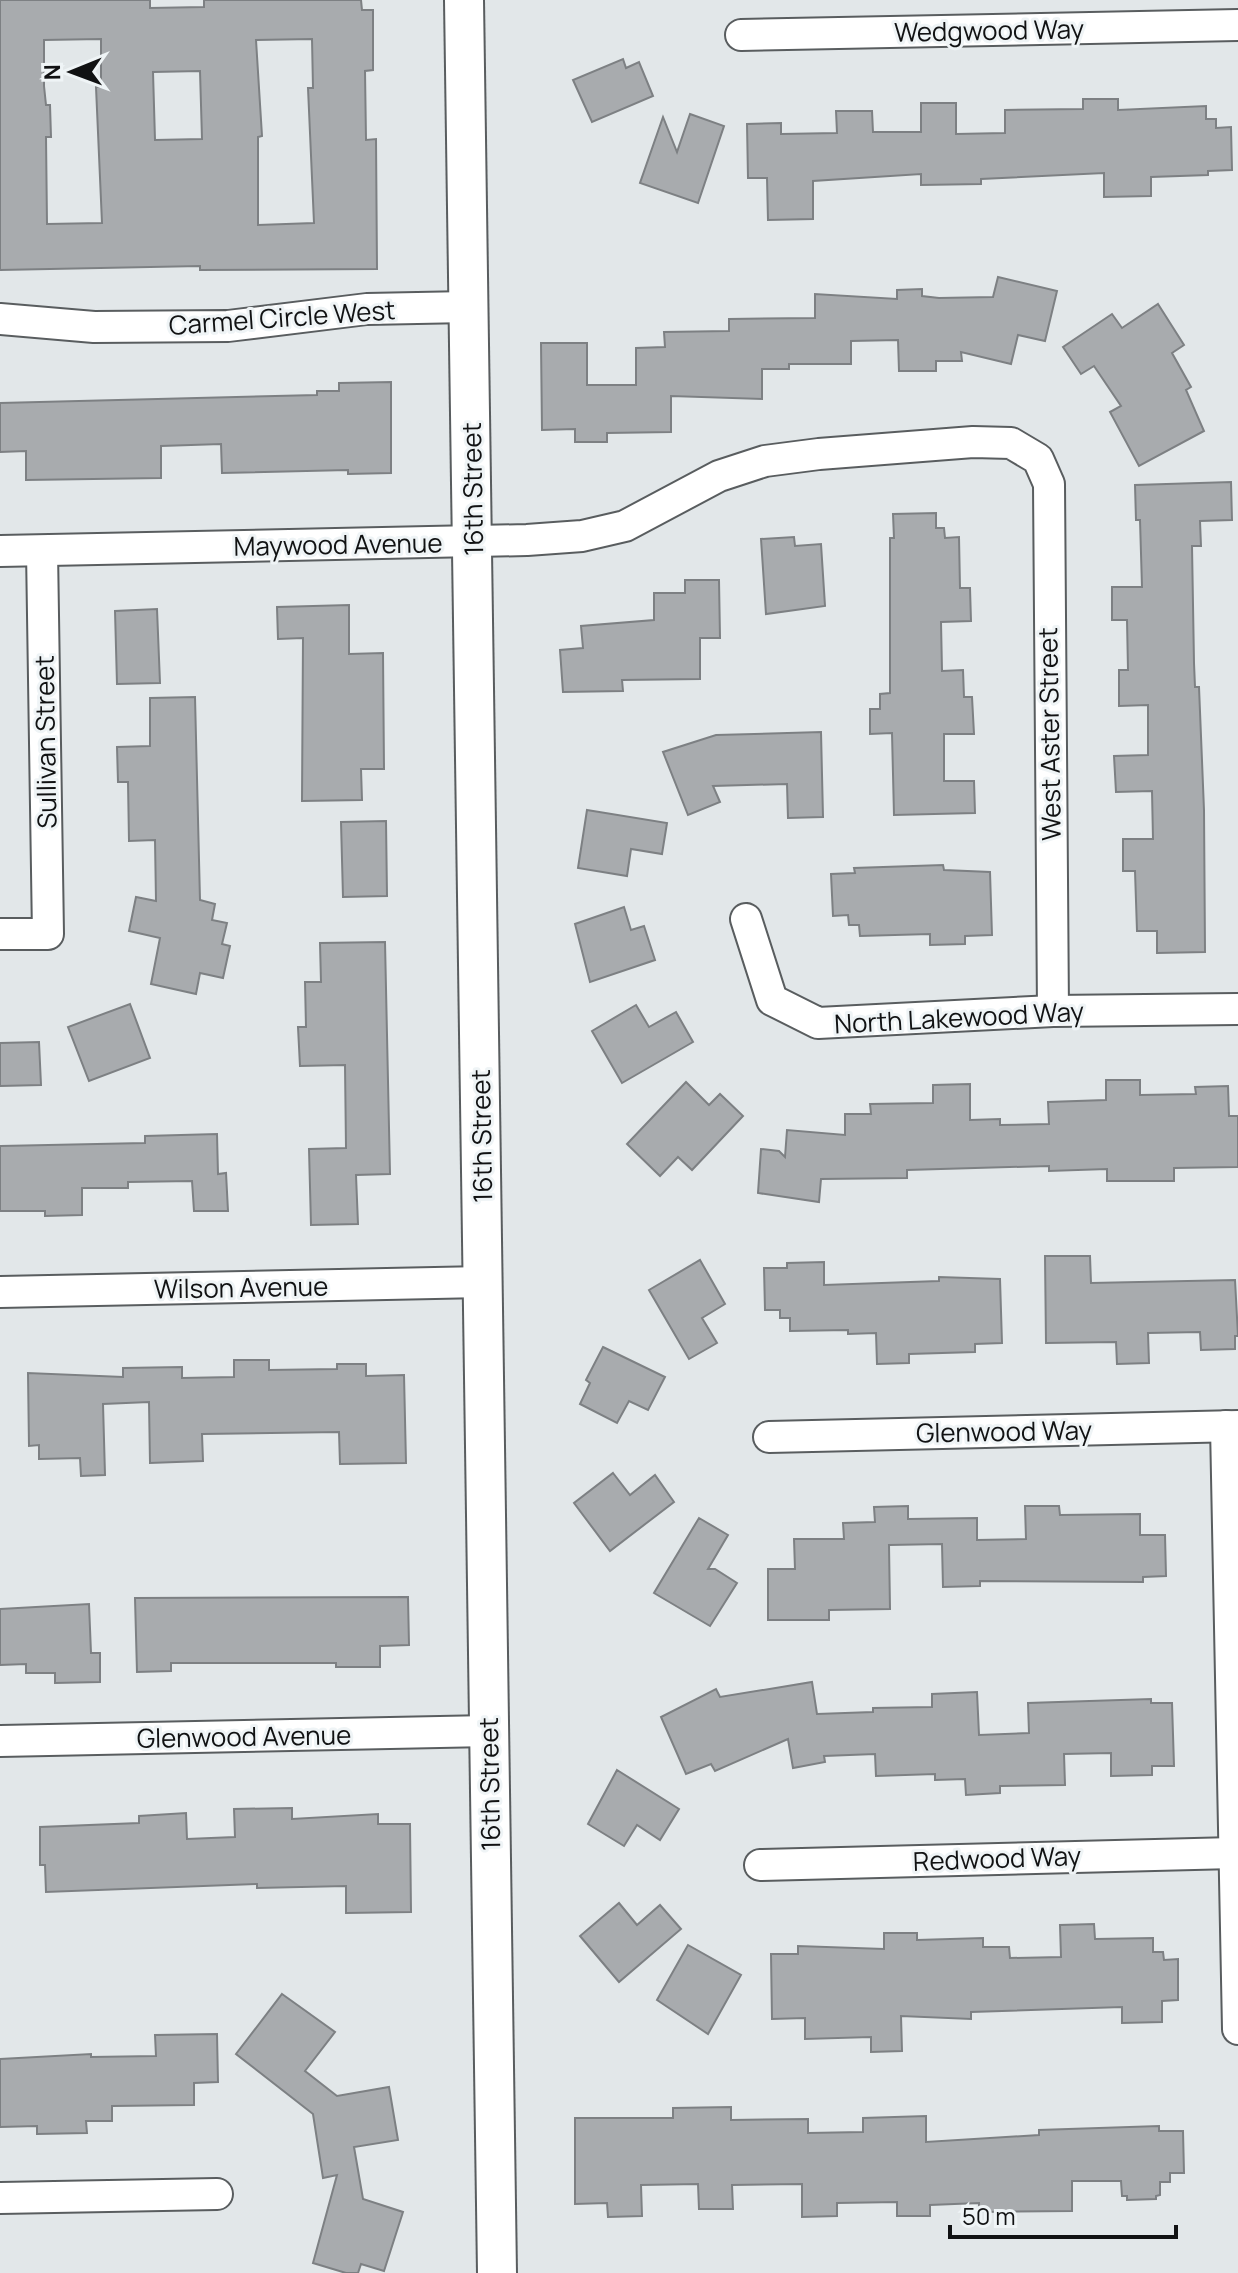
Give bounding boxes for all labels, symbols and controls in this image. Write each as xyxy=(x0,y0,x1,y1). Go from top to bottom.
street label: Wedgwood Way xyxy=(894,10,1085,50)
north arrow xyxy=(32,32,112,112)
text: N xyxy=(37,64,67,81)
street label: Carmel Circle West xyxy=(167,291,397,343)
street label: 16th Street xyxy=(453,422,491,556)
street label: Maywood Avenue xyxy=(233,524,443,564)
street label: West Aster Street xyxy=(1029,627,1069,841)
street label: Sullivan Street xyxy=(25,655,65,829)
street label: North Lakewood Way xyxy=(833,992,1085,1042)
street label: 16th Street xyxy=(462,1069,500,1203)
street label: Wilson Avenue xyxy=(153,1267,329,1307)
street label: Glenwood Way xyxy=(916,1411,1093,1451)
street label: Glenwood Avenue xyxy=(136,1716,352,1756)
street label: 16th Street xyxy=(470,1717,508,1851)
street label: Redwood Way xyxy=(912,1837,1082,1879)
scale bar xyxy=(950,2189,1176,2239)
text: 50 m xyxy=(962,2199,1016,2232)

